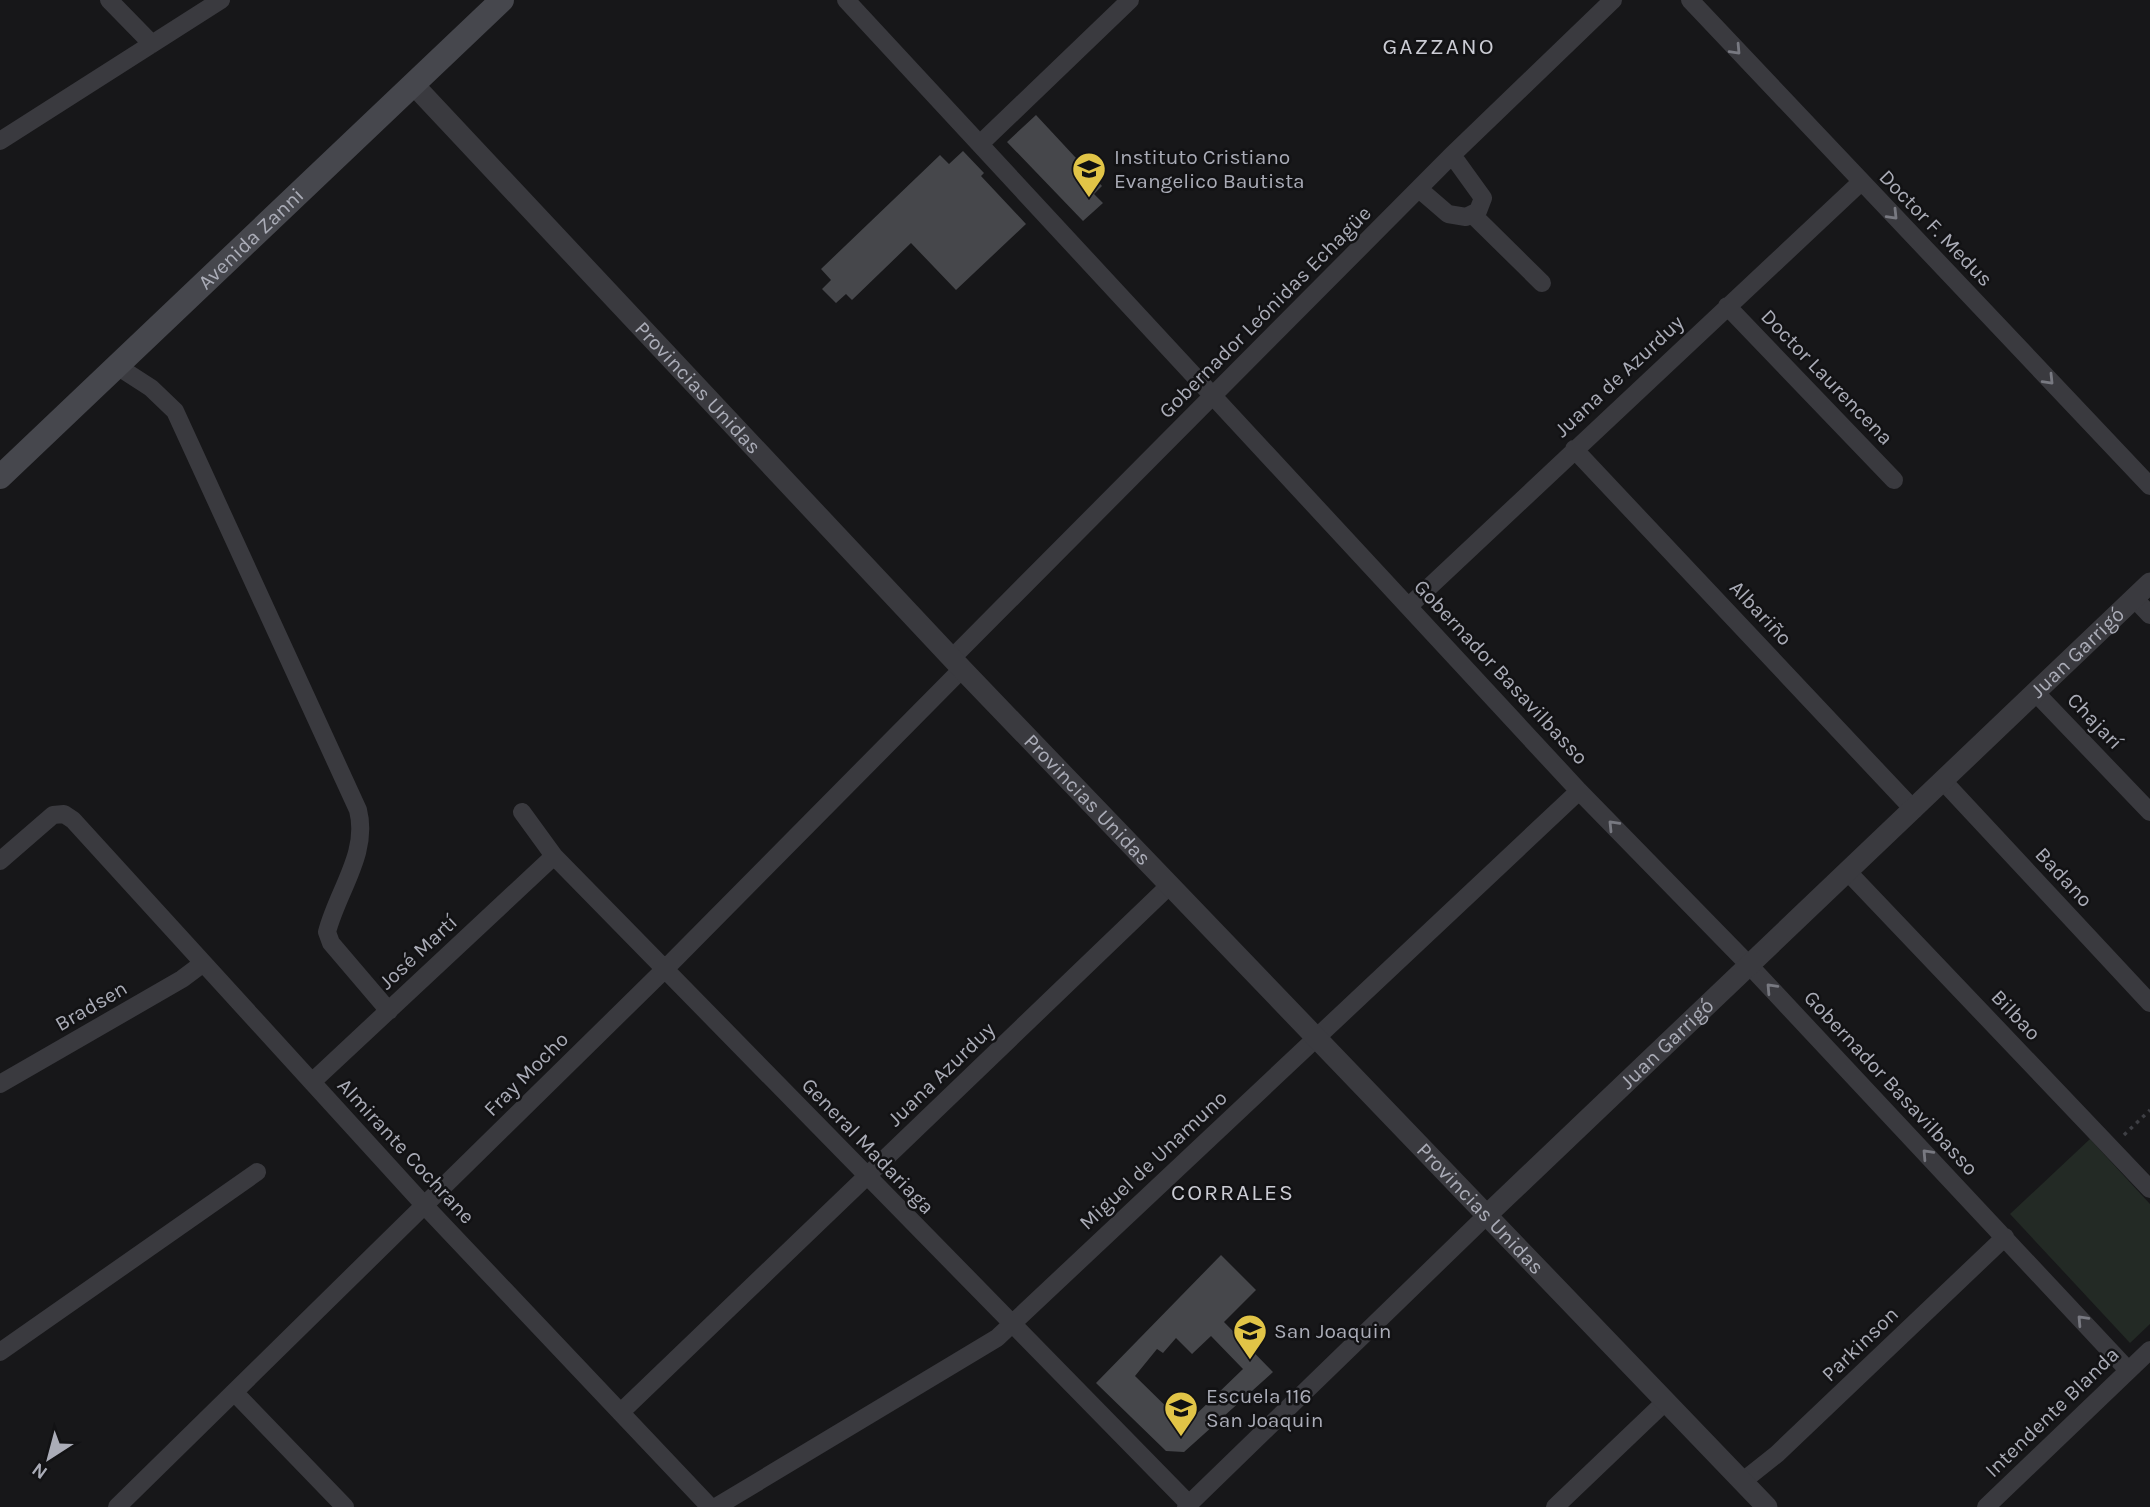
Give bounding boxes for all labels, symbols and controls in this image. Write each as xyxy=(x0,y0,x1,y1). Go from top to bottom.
district label: GAZZANO xyxy=(1382,33,1496,60)
one-way arrow xyxy=(1728,42,1741,55)
place label: Instituto Cristiano Evangelico Bautista xyxy=(1114,145,1305,193)
school or university icon: Instituto Cristiano Evangelico Bautista xyxy=(1070,150,1108,199)
street label: Doctor F. Medus xyxy=(1874,165,1998,291)
street label: Avenida Zanni xyxy=(193,183,309,294)
street label: Gobernador Leónidas Echagüe xyxy=(1154,201,1376,423)
one-way arrow xyxy=(1884,207,1897,220)
street label: Doctor Laurencena xyxy=(1756,304,1898,450)
street label: Juana de Azurduy xyxy=(1550,310,1689,442)
street label: Provincias Unidas xyxy=(630,316,766,459)
one-way arrow xyxy=(2041,372,2054,385)
street label: Gobernador Basavilbasso xyxy=(1409,575,1593,769)
street label: Albariño xyxy=(1725,576,1797,650)
street label: Juan Garrigó xyxy=(2025,602,2129,703)
street label: Chajarí xyxy=(2062,688,2128,755)
street label: Provincias Unidas xyxy=(1019,729,1156,870)
one-way arrow xyxy=(1608,820,1621,833)
street label: Badano xyxy=(2030,842,2098,912)
street label: José Martí xyxy=(374,909,463,994)
street label: Bradsen xyxy=(51,976,131,1036)
one-way arrow xyxy=(1766,984,1779,997)
street label: Bilbao xyxy=(1986,985,2046,1045)
street label: Gobernador Basavilbasso xyxy=(1799,986,1983,1180)
street label: Juan Garrigó xyxy=(1615,993,1719,1094)
street label: Juana Azurduy xyxy=(883,1017,1000,1131)
street label: Fray Mocho xyxy=(479,1027,573,1121)
street label: Almirante Cochrane xyxy=(332,1073,480,1229)
street label: General Madariaga xyxy=(797,1073,939,1219)
street label: Miguel de Unamuno xyxy=(1074,1085,1232,1235)
street label: Provincias Unidas xyxy=(1412,1138,1549,1279)
one-way arrow xyxy=(1922,1149,1935,1162)
district label: CORRALES xyxy=(1171,1179,1295,1206)
street label: Parkinson xyxy=(1817,1302,1903,1386)
school or university icon: San Joaquin xyxy=(1231,1312,1269,1361)
one-way arrow xyxy=(2078,1315,2090,1328)
place label: San Joaquin xyxy=(1274,1319,1391,1343)
street label: Intendente Blanda xyxy=(1980,1342,2124,1482)
place label: Escuela 116 San Joaquin xyxy=(1206,1384,1323,1432)
school or university icon: Escuela 116 San Joaquin xyxy=(1162,1389,1200,1438)
north arrow xyxy=(14,1423,84,1493)
text: N xyxy=(28,1458,52,1484)

